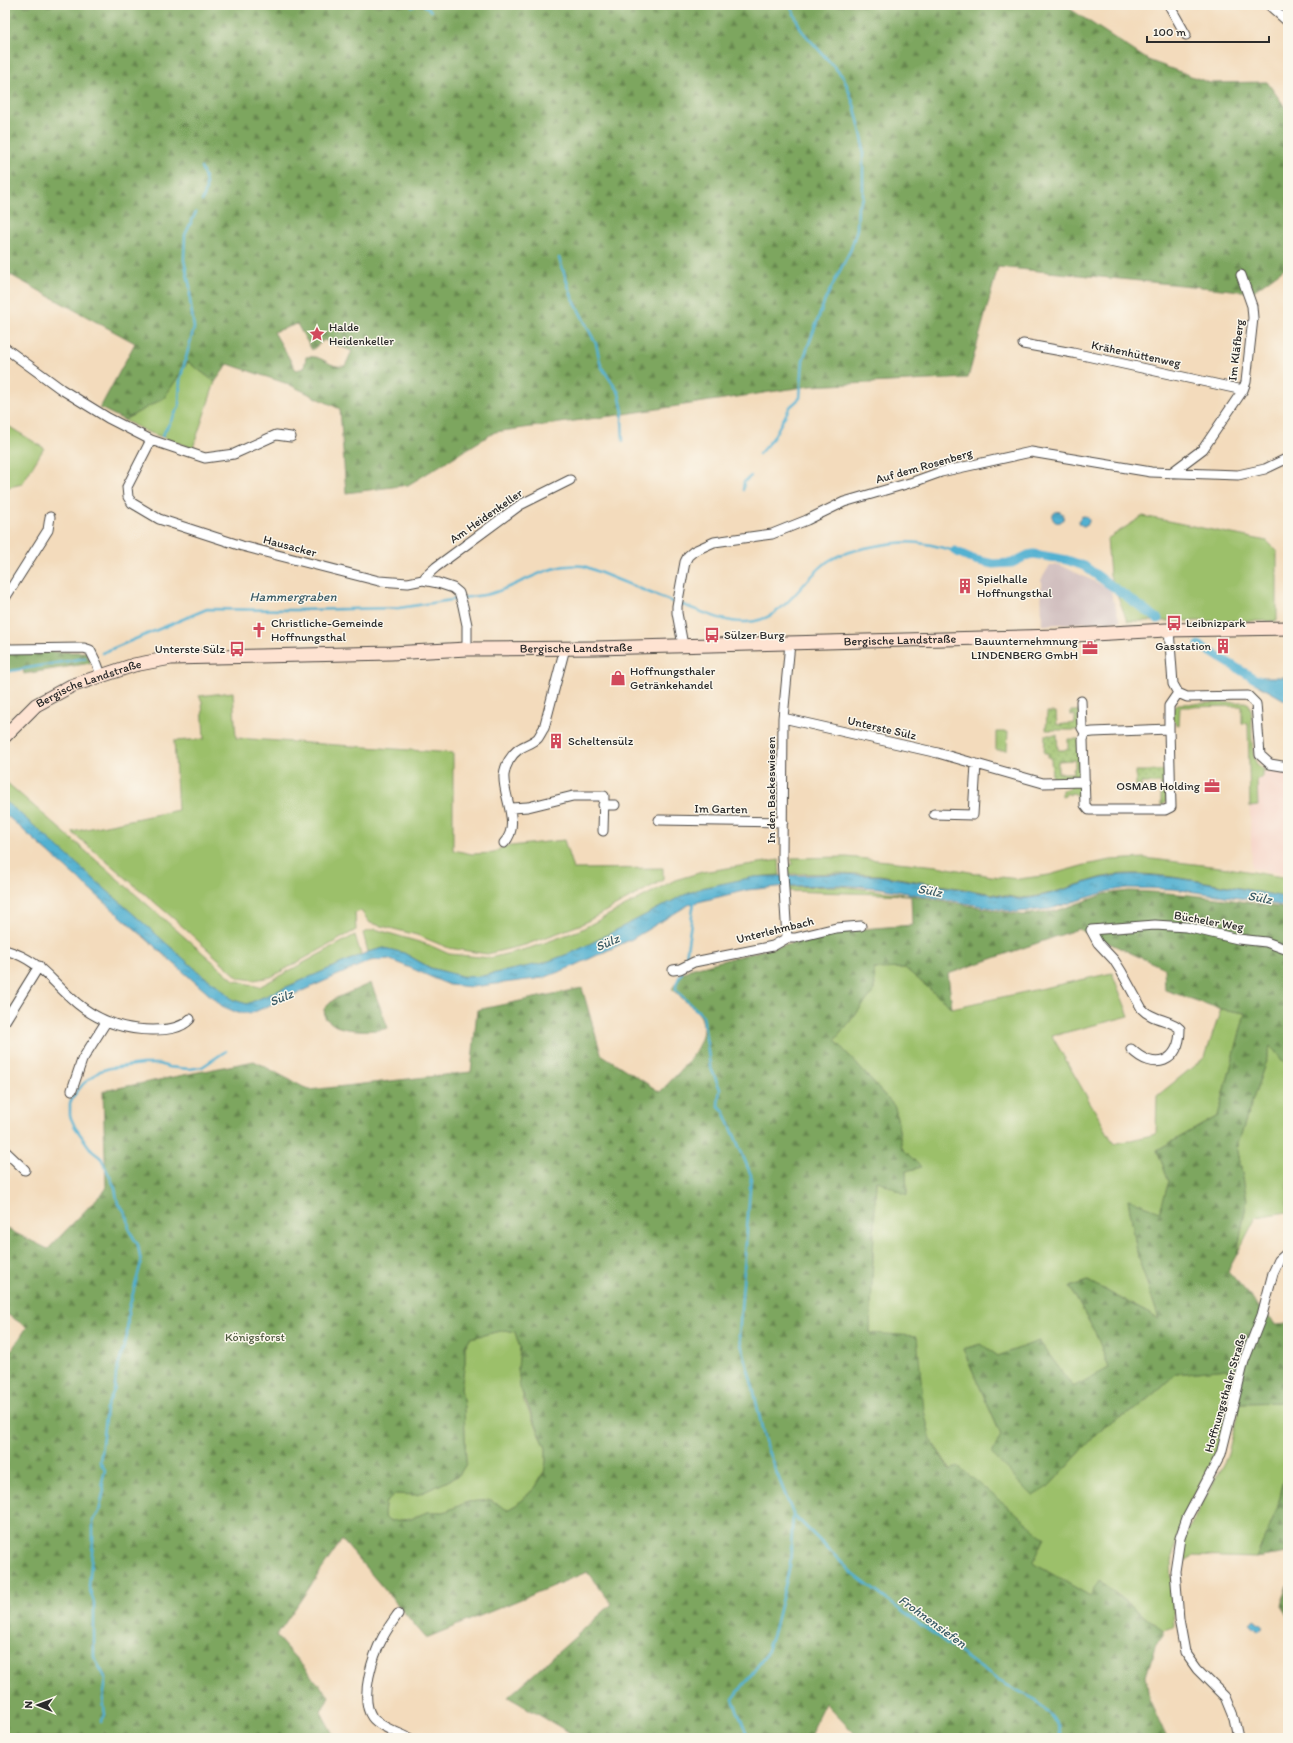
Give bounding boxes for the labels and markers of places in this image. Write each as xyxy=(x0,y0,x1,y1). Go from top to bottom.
place label: Halde Heidenkeller xyxy=(329,320,394,348)
place icon: Halde Heidenkeller xyxy=(308,325,326,343)
place label: Spielhalle Hoffnungsthal xyxy=(977,572,1053,600)
building icon: Spielhalle Hoffnungsthal xyxy=(956,577,974,595)
bus stop icon: Leibnizpark xyxy=(1165,614,1183,632)
place label: Christliche-Gemeinde Hoffnungsthal xyxy=(271,616,384,644)
place label: Leibnizpark xyxy=(1186,616,1246,630)
church icon: Christliche-Gemeinde Hoffnungsthal xyxy=(250,621,268,639)
bus stop icon: Sülzer Burg xyxy=(703,626,721,644)
place label: Sülzer Burg xyxy=(724,628,785,642)
place label: Bauunternehmnung LINDENBERG GmbH xyxy=(971,634,1079,662)
building icon: Gasstation xyxy=(1214,637,1232,655)
office icon: Bauunternehmnung LINDENBERG GmbH xyxy=(1081,639,1099,657)
place label: Gasstation xyxy=(1155,639,1212,653)
bus stop icon: Unterste Sülz xyxy=(228,640,246,658)
place label: Unterste Sülz xyxy=(155,642,225,656)
place label: Hoffnungsthaler Getränkehandel xyxy=(630,664,716,692)
shop icon: Hoffnungsthaler Getränkehandel xyxy=(609,669,627,687)
building icon: Scheltensülz xyxy=(547,732,565,750)
place label: Scheltensülz xyxy=(568,734,634,748)
office icon: OSMAB Holding xyxy=(1203,777,1221,795)
place label: OSMAB Holding xyxy=(1116,779,1201,793)

